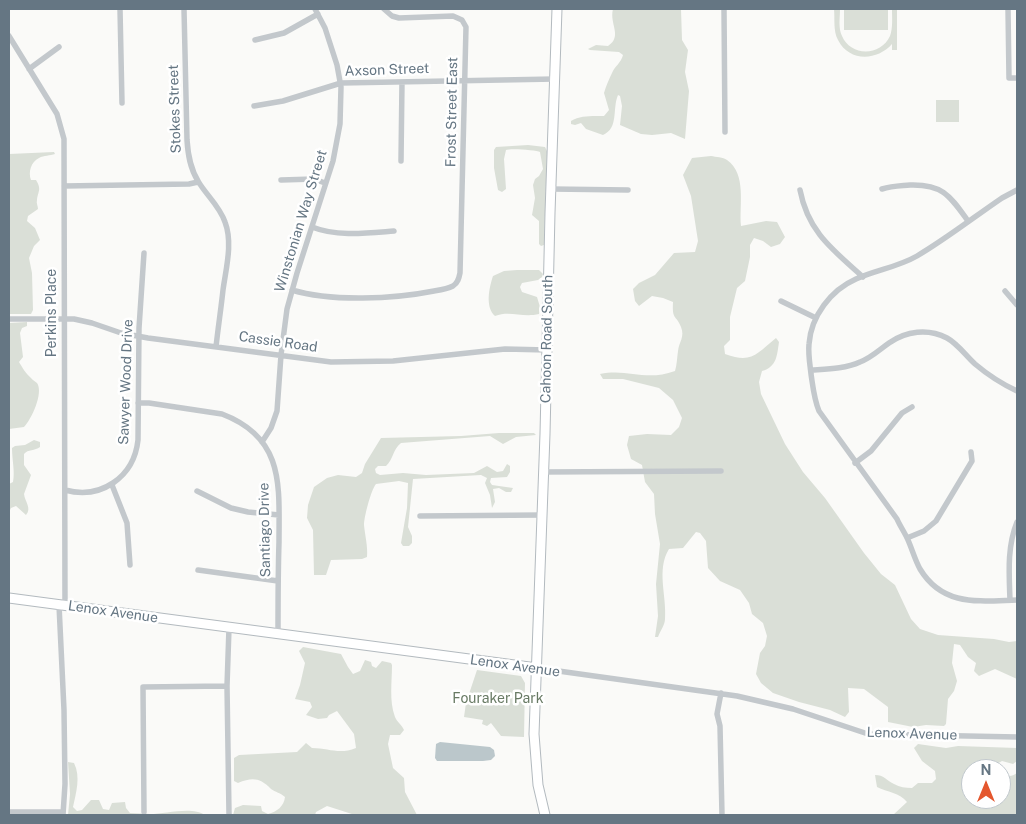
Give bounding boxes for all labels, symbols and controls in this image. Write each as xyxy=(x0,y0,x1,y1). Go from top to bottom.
street label: Frost Street East xyxy=(443,57,461,167)
street label: Axson Street xyxy=(344,60,430,80)
street label: Stokes Street xyxy=(165,64,185,154)
street label: Winstonian Way Street xyxy=(271,148,331,294)
street label: Perkins Place xyxy=(44,269,60,357)
street label: Cahoon Road South xyxy=(537,275,557,403)
street label: Sawyer Wood Drive xyxy=(115,319,137,445)
street label: Cassie Road xyxy=(238,328,318,356)
street label: Santiago Drive xyxy=(256,482,274,578)
street label: Lenox Avenue xyxy=(67,597,159,627)
street label: Lenox Avenue xyxy=(469,651,561,681)
park label: Fouraker Park xyxy=(452,691,544,707)
street label: Lenox Avenue xyxy=(866,724,958,744)
north arrow xyxy=(961,759,1011,809)
text: N xyxy=(981,762,991,778)

